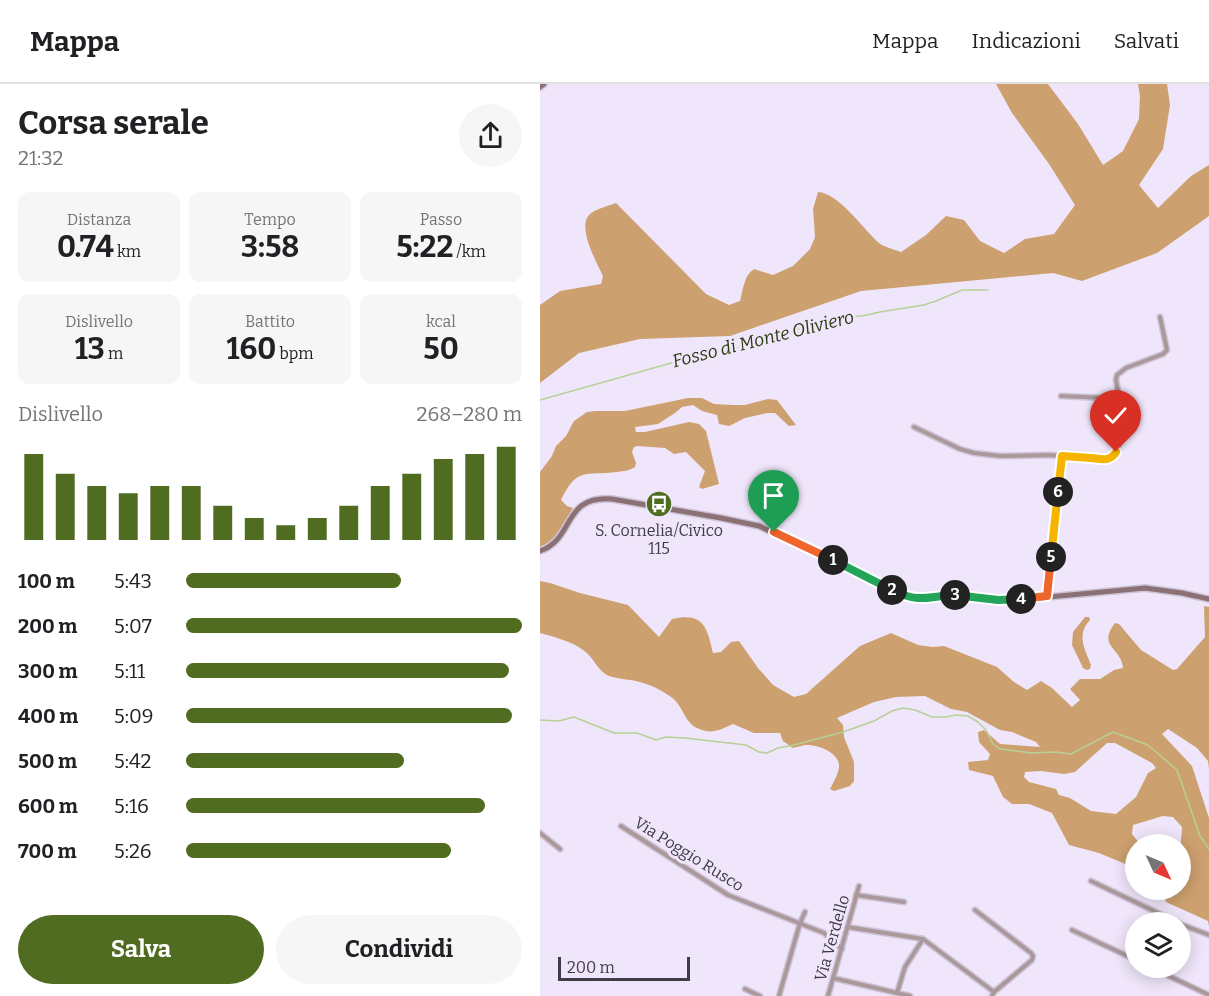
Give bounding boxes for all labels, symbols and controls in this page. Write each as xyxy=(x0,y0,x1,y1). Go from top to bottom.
text: Mappa xyxy=(30,25,120,58)
text: Mappa xyxy=(872,28,938,54)
text: Indicazioni xyxy=(971,28,1081,54)
text: Salvati xyxy=(1114,28,1179,54)
text: Corsa serale xyxy=(18,103,209,143)
button: share xyxy=(459,104,522,167)
text: 21:32 xyxy=(18,146,64,170)
text: Distanza xyxy=(67,210,131,229)
text: Tempo xyxy=(244,210,296,229)
text: Passo xyxy=(420,210,462,229)
text: 0.74 xyxy=(57,229,114,265)
text: 3:58 xyxy=(241,229,299,265)
text: 5:22 xyxy=(396,229,453,265)
text: km xyxy=(114,242,141,261)
text: /km xyxy=(453,242,486,261)
water label: Fosso di Monte Oliviero xyxy=(670,306,856,372)
text: Dislivello xyxy=(65,312,133,331)
text: Battito xyxy=(245,312,295,331)
text: kcal xyxy=(426,312,456,331)
text: 13 xyxy=(75,331,105,367)
text: 160 xyxy=(226,331,276,367)
text: 50 xyxy=(423,331,459,367)
text: m xyxy=(105,344,123,363)
text: bpm xyxy=(276,344,314,363)
pin xyxy=(1090,390,1141,452)
icon: check xyxy=(1099,399,1132,432)
text: Dislivello xyxy=(18,402,103,426)
text: 268–280 m xyxy=(417,402,522,426)
pin xyxy=(748,470,799,532)
pin: 6 xyxy=(1043,477,1073,507)
icon: arrive xyxy=(757,479,790,512)
text: 6 xyxy=(1053,482,1063,501)
bus stop icon: S. Cornelia/Civico 115 xyxy=(644,489,674,519)
place label: S. Cornelia/Civico 115 xyxy=(595,521,723,558)
pin: 5 xyxy=(1036,542,1066,572)
pin: 1 xyxy=(818,545,848,575)
text: 5 xyxy=(1047,547,1055,566)
text: 1 xyxy=(830,550,836,569)
text: 100 m xyxy=(18,569,75,593)
text: 5:43 xyxy=(114,569,152,593)
pin: 2 xyxy=(877,575,907,605)
text: 2 xyxy=(887,580,897,599)
pin: 3 xyxy=(940,580,970,610)
pin: 4 xyxy=(1006,584,1036,614)
text: 3 xyxy=(950,585,960,604)
text: 4 xyxy=(1016,589,1026,608)
text: 200 m xyxy=(18,614,77,638)
text: 5:07 xyxy=(114,614,152,638)
text: 300 m xyxy=(18,659,78,683)
text: 5:11 xyxy=(114,659,145,683)
text: 400 m xyxy=(18,704,78,728)
text: 5:09 xyxy=(114,704,153,728)
text: 500 m xyxy=(18,749,77,773)
text: 5:42 xyxy=(114,749,151,773)
text: 600 m xyxy=(18,794,78,818)
text: 5:16 xyxy=(114,794,149,818)
street label: Via Poggio Rusco xyxy=(631,813,747,895)
north arrow xyxy=(1125,834,1191,900)
map controls xyxy=(1125,834,1191,978)
text: 700 m xyxy=(18,839,77,863)
text: 5:26 xyxy=(114,839,152,863)
street label: Via Verdello xyxy=(811,893,853,983)
button: layers xyxy=(1125,912,1191,978)
button: Salva xyxy=(18,915,264,984)
button: Condividi xyxy=(276,915,522,984)
scale bar xyxy=(558,954,690,982)
text: 200 m xyxy=(567,958,615,977)

